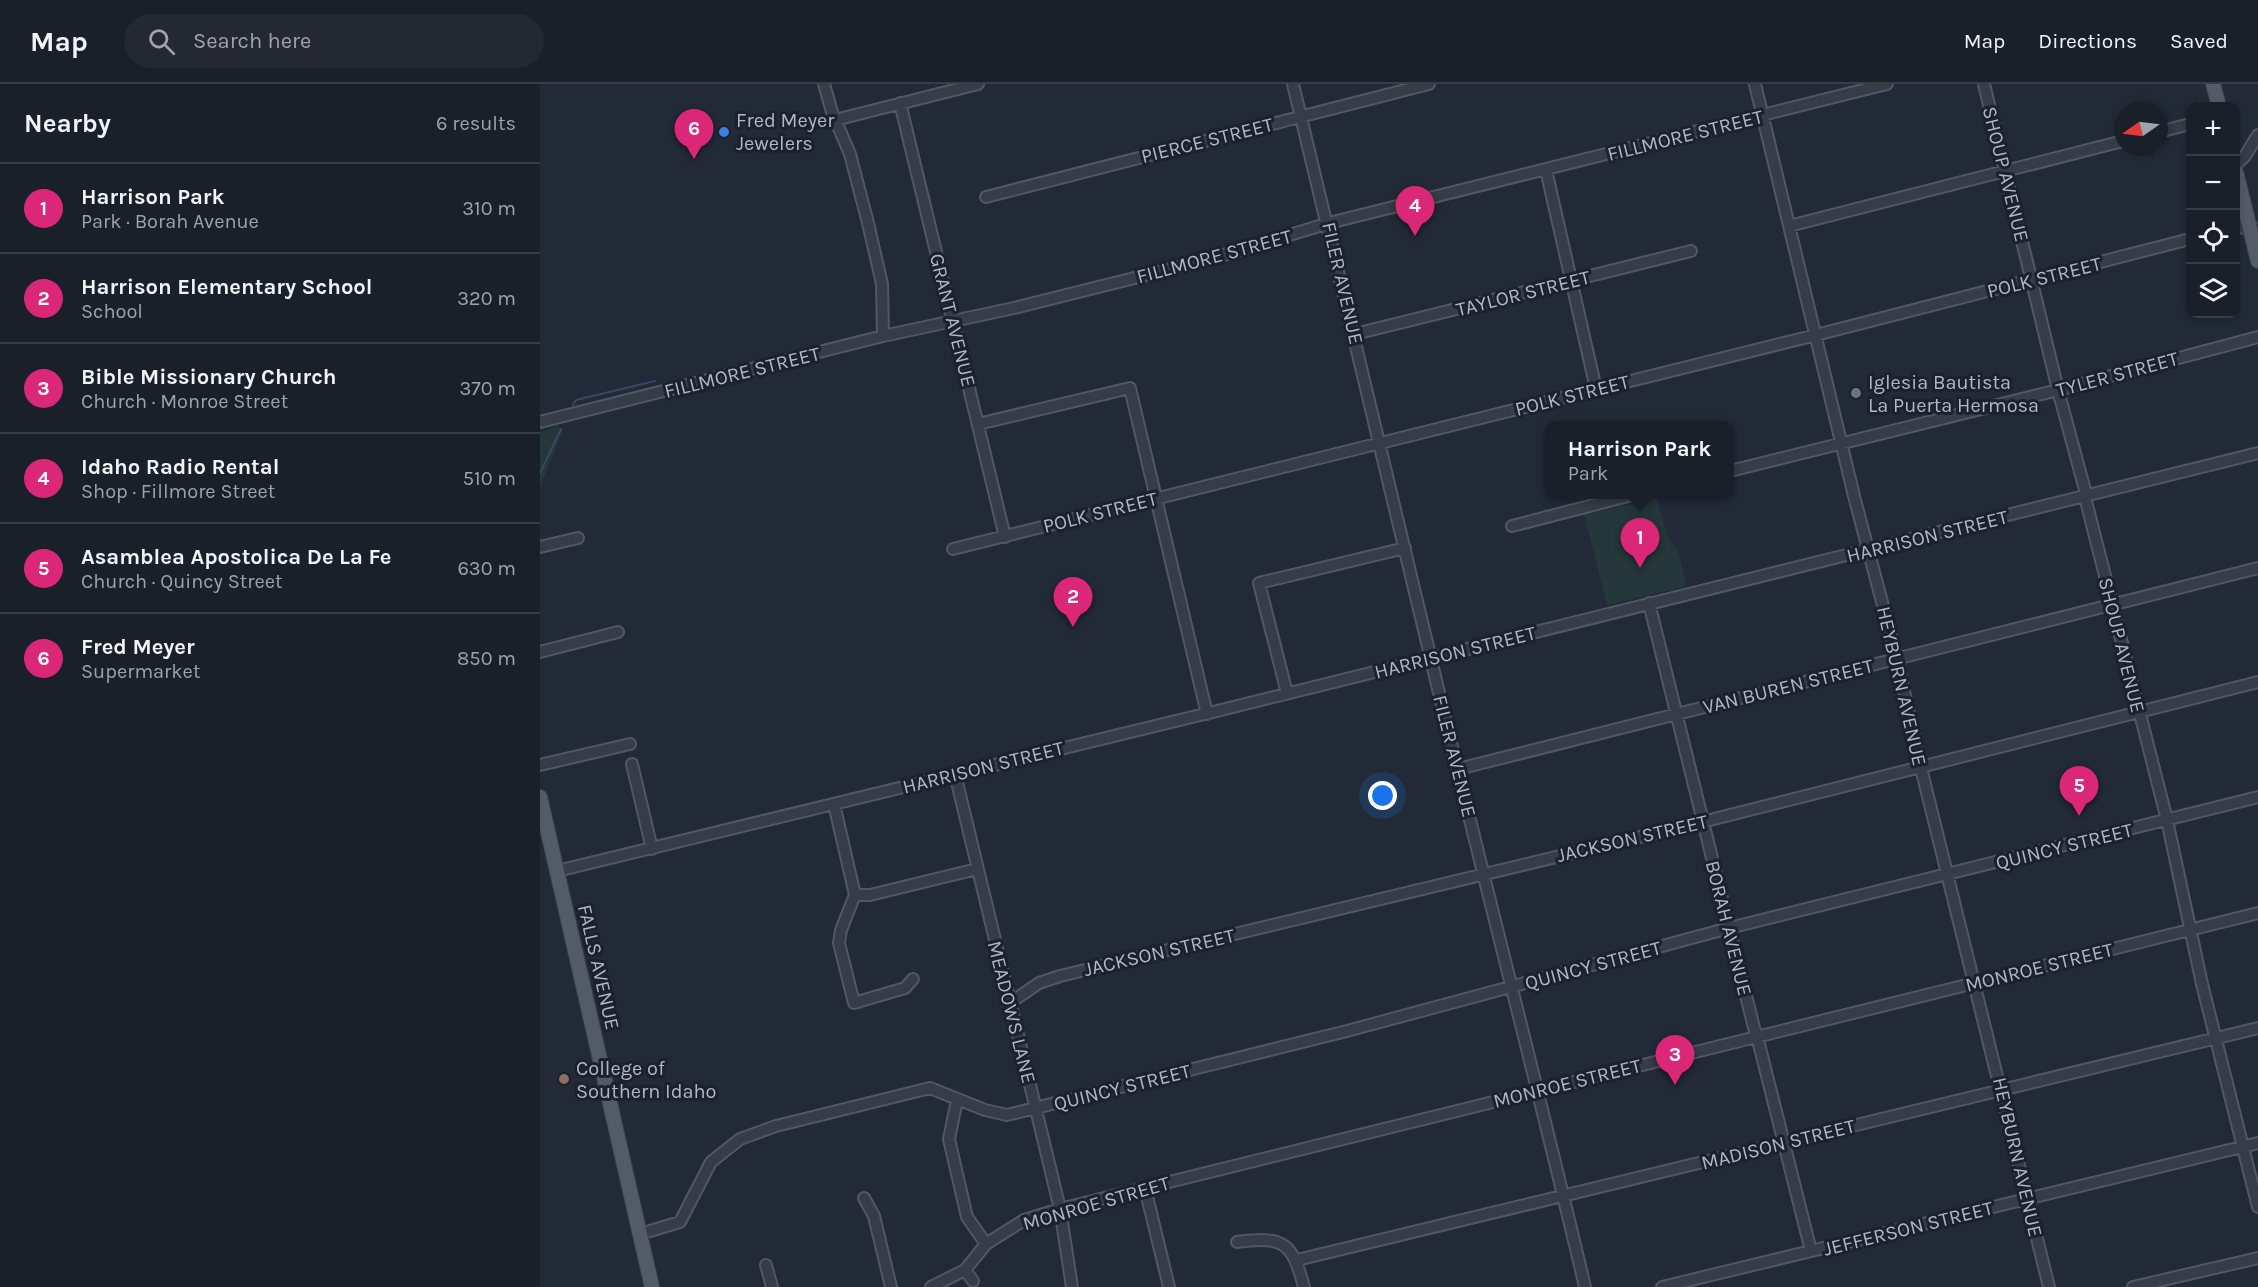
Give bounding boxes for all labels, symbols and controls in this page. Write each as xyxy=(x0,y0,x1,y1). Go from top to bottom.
search box xyxy=(124,14,544,68)
text: Map xyxy=(30,25,88,58)
icon: search xyxy=(145,25,178,58)
text: Search here xyxy=(193,28,311,54)
text: Map xyxy=(1964,29,2005,53)
text: Directions xyxy=(2038,29,2137,53)
text: Saved xyxy=(2170,29,2228,53)
north arrow xyxy=(2114,102,2168,156)
map controls xyxy=(2186,102,2240,318)
button: + xyxy=(2186,102,2240,156)
street label: SHOUP AVENUE xyxy=(1978,104,2033,244)
street label: FILLMORE STREET xyxy=(1605,105,1765,166)
text: Nearby xyxy=(24,108,111,139)
place label: Fred Meyer Jewelers xyxy=(736,109,835,155)
pin: 6 xyxy=(674,110,714,159)
text: 6 results xyxy=(436,112,516,135)
street label: PIERCE STREET xyxy=(1139,113,1276,168)
marker: Fred Meyer Jewelers xyxy=(717,125,731,139)
button: − xyxy=(2186,156,2240,210)
text: Harrison Park xyxy=(81,184,225,210)
pin: 4 xyxy=(1396,186,1434,236)
text: 1 xyxy=(40,197,47,220)
text: 310 m xyxy=(462,197,516,220)
text: Park · Borah Avenue xyxy=(81,210,259,233)
button: locate xyxy=(2186,210,2240,264)
street label: FILER AVENUE xyxy=(1317,220,1368,347)
street label: FILLMORE STREET xyxy=(1134,225,1294,288)
street label: GRANT AVENUE xyxy=(925,251,980,389)
street label: POLK STREET xyxy=(1985,252,2104,303)
button: layers xyxy=(2186,264,2240,318)
street label: TAYLOR STREET xyxy=(1454,266,1592,321)
text: Harrison Elementary School xyxy=(81,274,373,300)
text: 2 xyxy=(37,287,50,310)
text: 320 m xyxy=(457,287,516,310)
text: School xyxy=(81,300,143,323)
street label: FILLMORE STREET xyxy=(662,342,822,403)
street label: TYLER STREET xyxy=(2054,347,2181,402)
text: Bible Missionary Church xyxy=(81,364,337,390)
street label: POLK STREET xyxy=(1513,370,1632,421)
place label: Iglesia Bautista La Puerta Hermosa xyxy=(1868,371,2039,417)
text: 3 xyxy=(37,377,50,400)
text: 370 m xyxy=(459,377,516,400)
marker: Iglesia Bautista La Puerta Hermosa xyxy=(1849,386,1863,400)
text: Church · Monroe Street xyxy=(81,390,288,413)
popup xyxy=(1545,421,1734,499)
text: Harrison Park xyxy=(1568,436,1711,462)
text: Idaho Radio Rental xyxy=(81,454,279,480)
text: Park xyxy=(1568,462,1608,485)
text: 4 xyxy=(38,467,49,490)
text: 510 m xyxy=(463,467,516,490)
text: Shop · Fillmore Street xyxy=(81,480,275,503)
street label: POLK STREET xyxy=(1041,487,1160,538)
street label: HARRISON STREET xyxy=(1844,505,2010,568)
pin: 1 xyxy=(1620,518,1660,568)
text: Asamblea Apostolica De La Fe xyxy=(81,544,391,570)
text: 5 xyxy=(38,557,49,580)
text: 630 m xyxy=(457,557,516,580)
text: Church · Quincy Street xyxy=(81,570,283,593)
street label: SHOUP AVENUE xyxy=(2094,575,2149,715)
pin: 2 xyxy=(1054,578,1092,627)
street label: HEYBURN AVENUE xyxy=(1872,604,1931,768)
street label: HARRISON STREET xyxy=(1372,621,1538,684)
text: Fred Meyer xyxy=(81,634,195,660)
text: 6 xyxy=(37,647,50,670)
text: 850 m xyxy=(457,647,516,670)
street label: VAN BUREN STREET xyxy=(1701,654,1876,719)
text: Supermarket xyxy=(81,660,200,683)
street label: FILER AVENUE xyxy=(1428,693,1481,820)
street label: HARRISON STREET xyxy=(900,736,1066,799)
pin: 5 xyxy=(2060,766,2098,816)
your location xyxy=(1368,781,1397,810)
street label: JACKSON STREET xyxy=(1554,810,1710,867)
street label: QUINCY STREET xyxy=(1993,818,2135,875)
street label: BORAH AVENUE xyxy=(1701,858,1756,998)
street label: FALLS AVENUE xyxy=(573,902,624,1032)
street label: JACKSON STREET xyxy=(1081,924,1237,981)
street label: QUINCY STREET xyxy=(1522,936,1664,995)
street label: MEADOWS LANE xyxy=(983,938,1040,1086)
street label: MONROE STREET xyxy=(1963,938,2115,997)
pin: 3 xyxy=(1656,1036,1694,1085)
street label: MONROE STREET xyxy=(1491,1054,1643,1113)
place label: College of Southern Idaho xyxy=(576,1057,717,1103)
street label: QUINCY STREET xyxy=(1051,1059,1193,1116)
marker: College of Southern Idaho xyxy=(557,1072,571,1086)
street label: HEYBURN AVENUE xyxy=(1988,1075,2047,1239)
street label: MADISON STREET xyxy=(1699,1114,1857,1175)
street label: MONROE STREET xyxy=(1020,1172,1172,1235)
street label: JEFFERSON STREET xyxy=(1821,1196,1995,1261)

